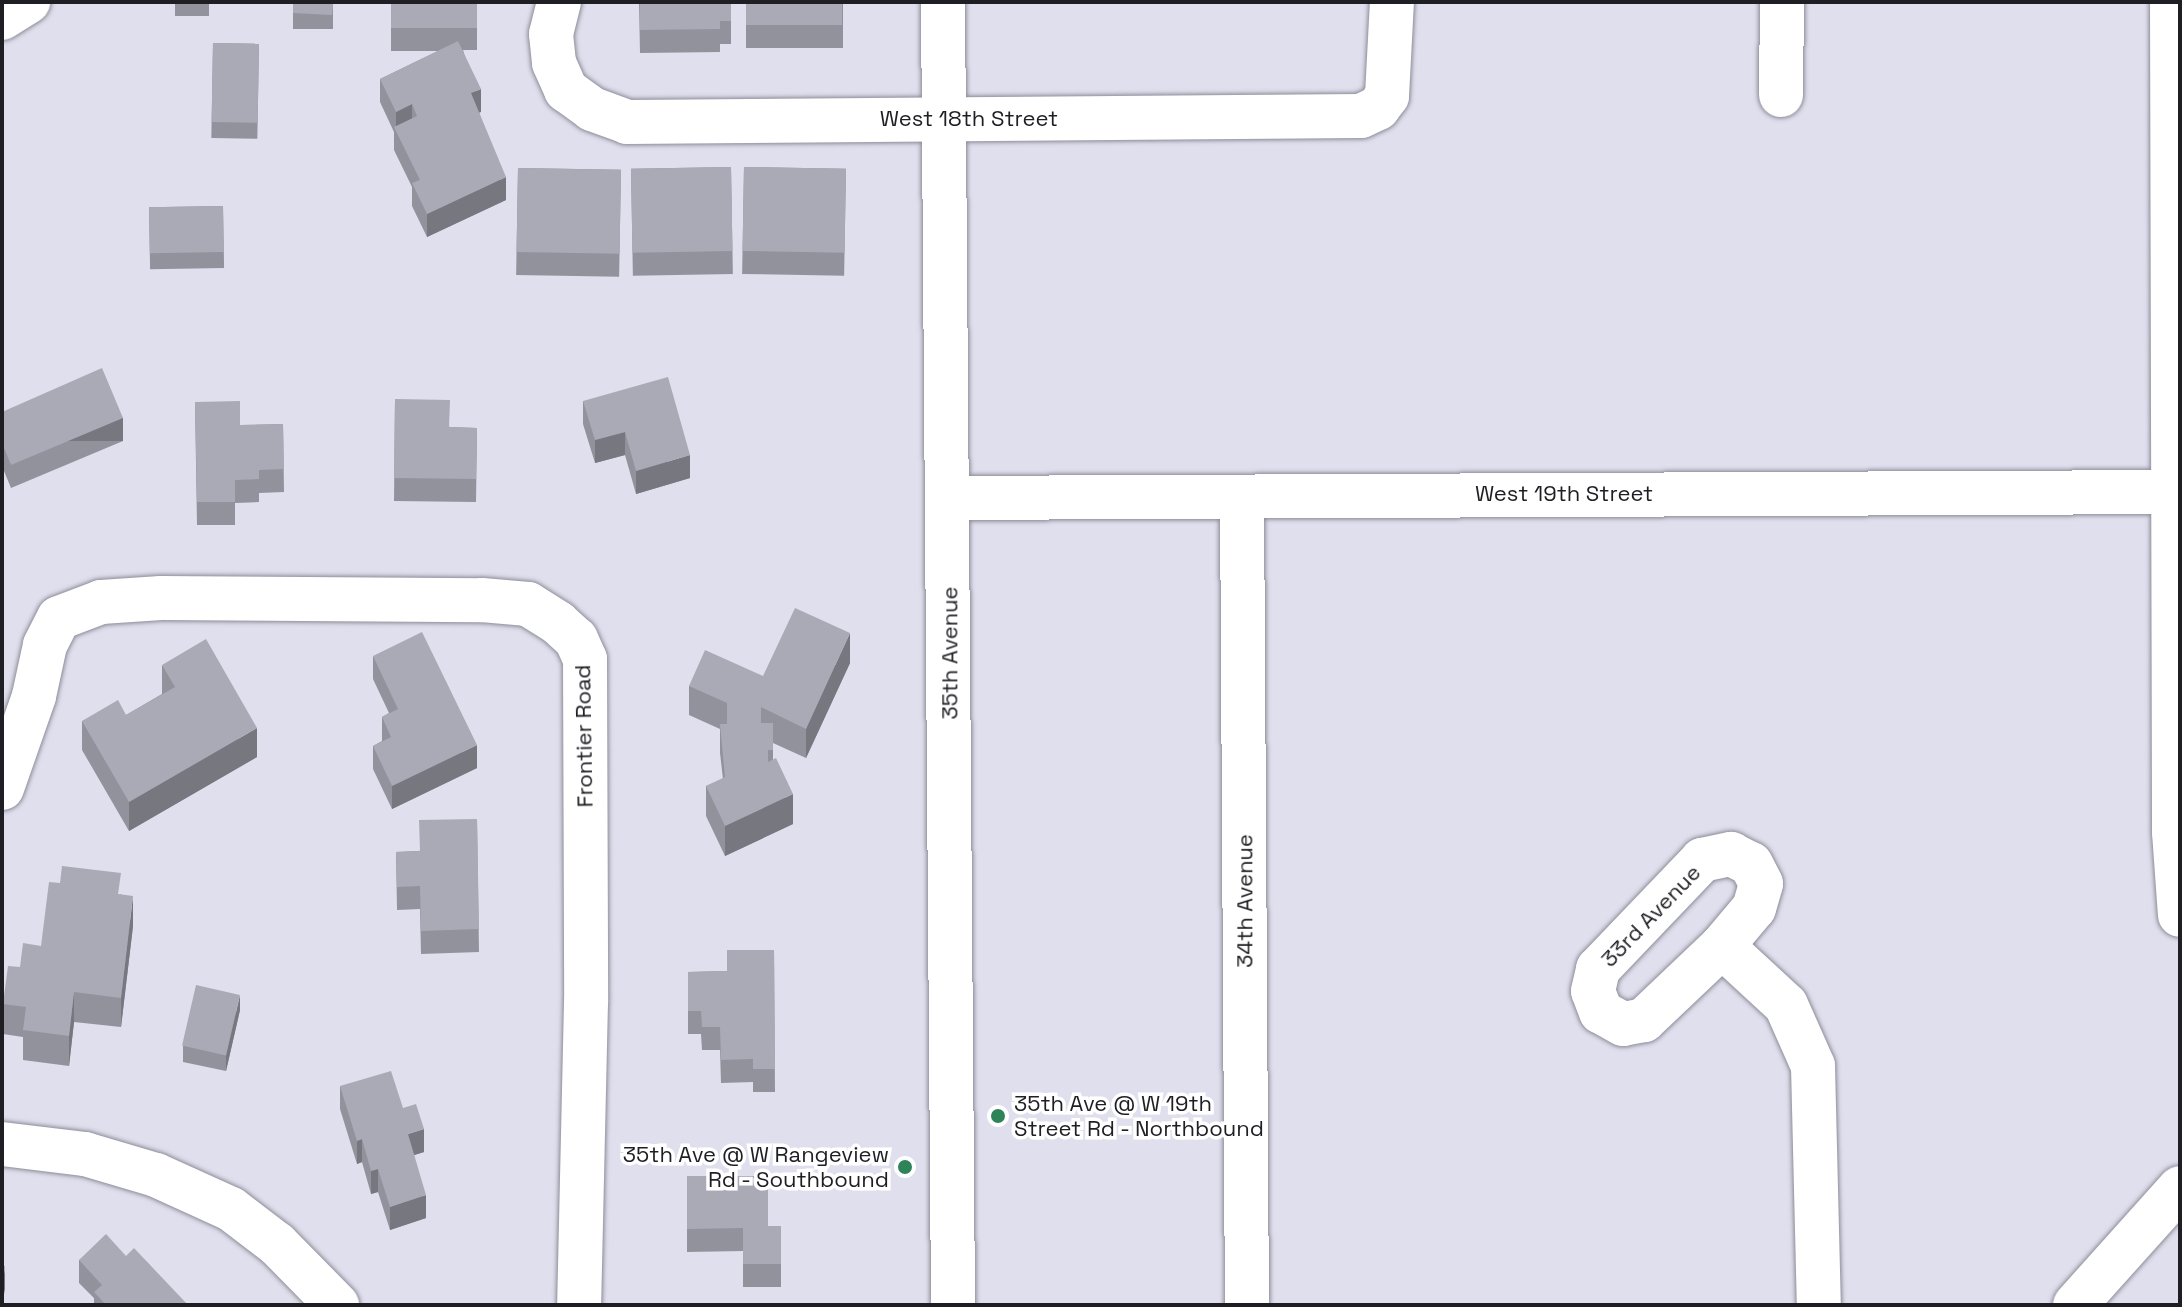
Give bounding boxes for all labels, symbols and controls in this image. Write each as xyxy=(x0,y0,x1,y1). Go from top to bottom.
street label: West 18th Street xyxy=(880,106,1058,132)
street label: West 19th Street xyxy=(1475,481,1653,507)
street label: 35th Avenue xyxy=(937,586,963,720)
street label: Frontier Road xyxy=(570,664,598,808)
street label: 34th Avenue xyxy=(1232,834,1258,968)
street label: 33rd Avenue xyxy=(1596,859,1706,973)
place label: 35th Ave @ W 19th Street Rd - Northbound xyxy=(1014,1090,1265,1142)
marker: 35th Ave @ W 19th Street Rd - Northbound xyxy=(989,1107,1007,1125)
place label: 35th Ave @ W Rangeview Rd - Southbound xyxy=(622,1141,889,1192)
marker: 35th Ave @ W Rangeview Rd - Southbound xyxy=(896,1158,914,1176)

